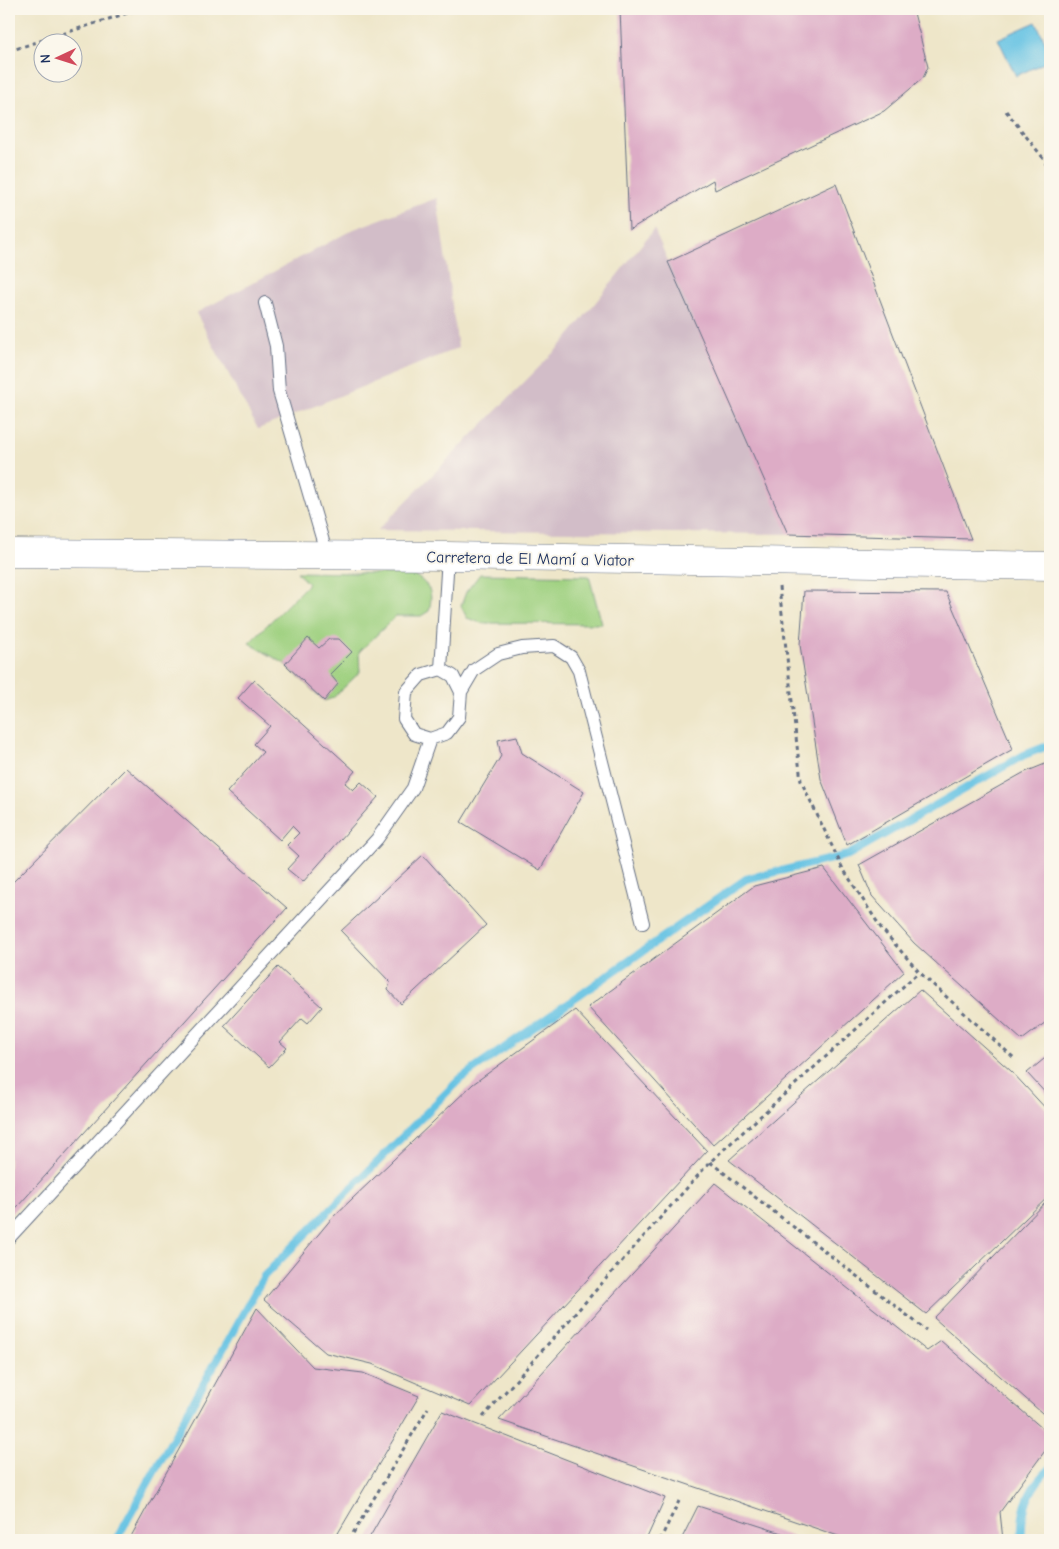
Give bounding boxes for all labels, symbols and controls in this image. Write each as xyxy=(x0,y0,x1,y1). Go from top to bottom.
north arrow xyxy=(32,32,82,82)
text: N xyxy=(37,54,54,64)
street label: Carretera de El Mamí a Viator xyxy=(426,548,635,570)

